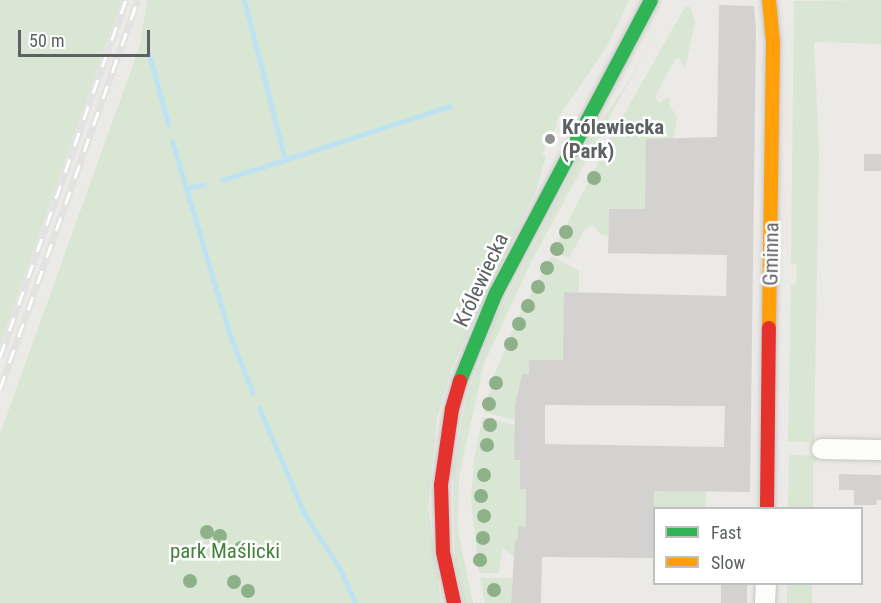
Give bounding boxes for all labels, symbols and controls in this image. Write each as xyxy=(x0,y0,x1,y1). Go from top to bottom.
scale bar xyxy=(21,18,153,56)
text: 50 m xyxy=(29,30,64,51)
place label: Królewiecka (Park) xyxy=(562,114,664,164)
marker: Królewiecka (Park) xyxy=(543,132,557,146)
street label: Gminna xyxy=(758,222,784,286)
street label: Królewiecka xyxy=(448,229,514,331)
legend xyxy=(653,507,863,585)
text: Fast xyxy=(711,522,742,543)
park label: park Maślicki xyxy=(170,538,280,564)
text: Slow xyxy=(711,552,745,573)

